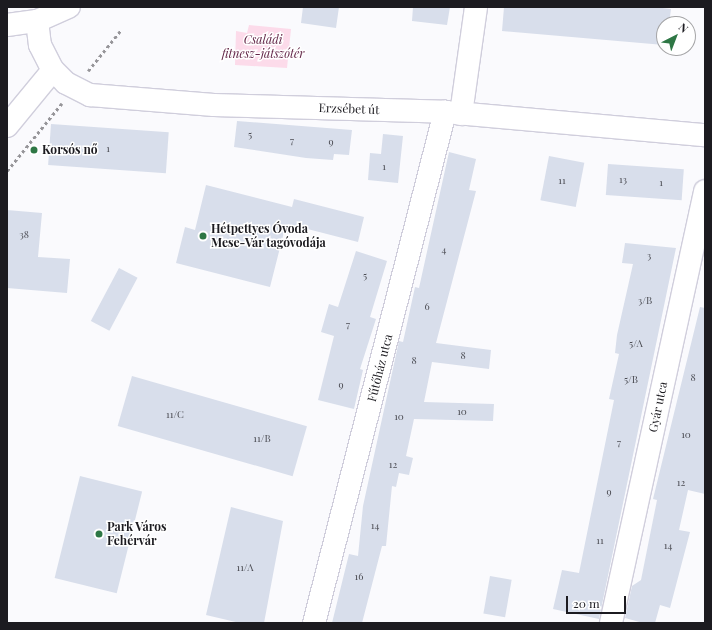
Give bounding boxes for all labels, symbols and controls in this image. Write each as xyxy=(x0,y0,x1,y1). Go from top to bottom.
north arrow xyxy=(656,16,696,56)
text: N xyxy=(676,19,692,36)
park label: Családi fitnesz-játszótér xyxy=(222,33,304,61)
street label: Erzsébet út xyxy=(318,101,380,117)
house number: 5 xyxy=(248,129,252,141)
house number: 7 xyxy=(290,135,294,147)
house number: 9 xyxy=(328,136,334,148)
place label: Korsós nő xyxy=(42,143,98,157)
house number: 1 xyxy=(106,143,110,155)
marker: Korsós nő xyxy=(29,145,39,155)
house number: 1 xyxy=(382,161,386,173)
house number: 13 xyxy=(619,174,627,186)
house number: 11 xyxy=(558,175,566,187)
house number: 1 xyxy=(659,177,663,189)
place label: Hétpettyes Óvoda Mese-Vár tagóvodája xyxy=(211,222,326,250)
house number: 38 xyxy=(19,229,29,241)
marker: Hétpettyes Óvoda Mese-Vár tagóvodája xyxy=(198,231,208,241)
house number: 4 xyxy=(442,244,446,256)
house number: 3 xyxy=(647,250,651,262)
house number: 5 xyxy=(363,270,367,282)
house number: 3/B xyxy=(638,295,652,307)
house number: 6 xyxy=(424,301,430,313)
house number: 7 xyxy=(346,319,350,331)
street label: Fűtőház utca xyxy=(365,333,395,403)
house number: 5/A xyxy=(629,338,643,350)
house number: 8 xyxy=(460,350,466,362)
house number: 8 xyxy=(411,355,417,367)
house number: 8 xyxy=(690,372,696,384)
house number: 5/B xyxy=(624,374,638,386)
house number: 9 xyxy=(338,379,344,391)
street label: Gyár utca xyxy=(646,380,670,434)
house number: 10 xyxy=(457,406,467,418)
house number: 11/C xyxy=(166,409,184,421)
house number: 10 xyxy=(394,411,404,423)
house number: 10 xyxy=(681,429,691,441)
house number: 11/B xyxy=(253,433,271,445)
house number: 7 xyxy=(617,437,621,449)
house number: 12 xyxy=(389,459,397,471)
house number: 12 xyxy=(677,477,685,489)
house number: 9 xyxy=(606,486,612,498)
place label: Park Város Fehérvár xyxy=(107,520,167,548)
house number: 14 xyxy=(371,520,379,532)
marker: Park Város Fehérvár xyxy=(94,529,104,539)
house number: 11 xyxy=(596,535,604,547)
house number: 14 xyxy=(664,540,672,552)
house number: 11/A xyxy=(236,562,254,574)
house number: 16 xyxy=(355,571,363,583)
scale bar xyxy=(568,588,628,614)
text: 20 m xyxy=(573,595,600,611)

